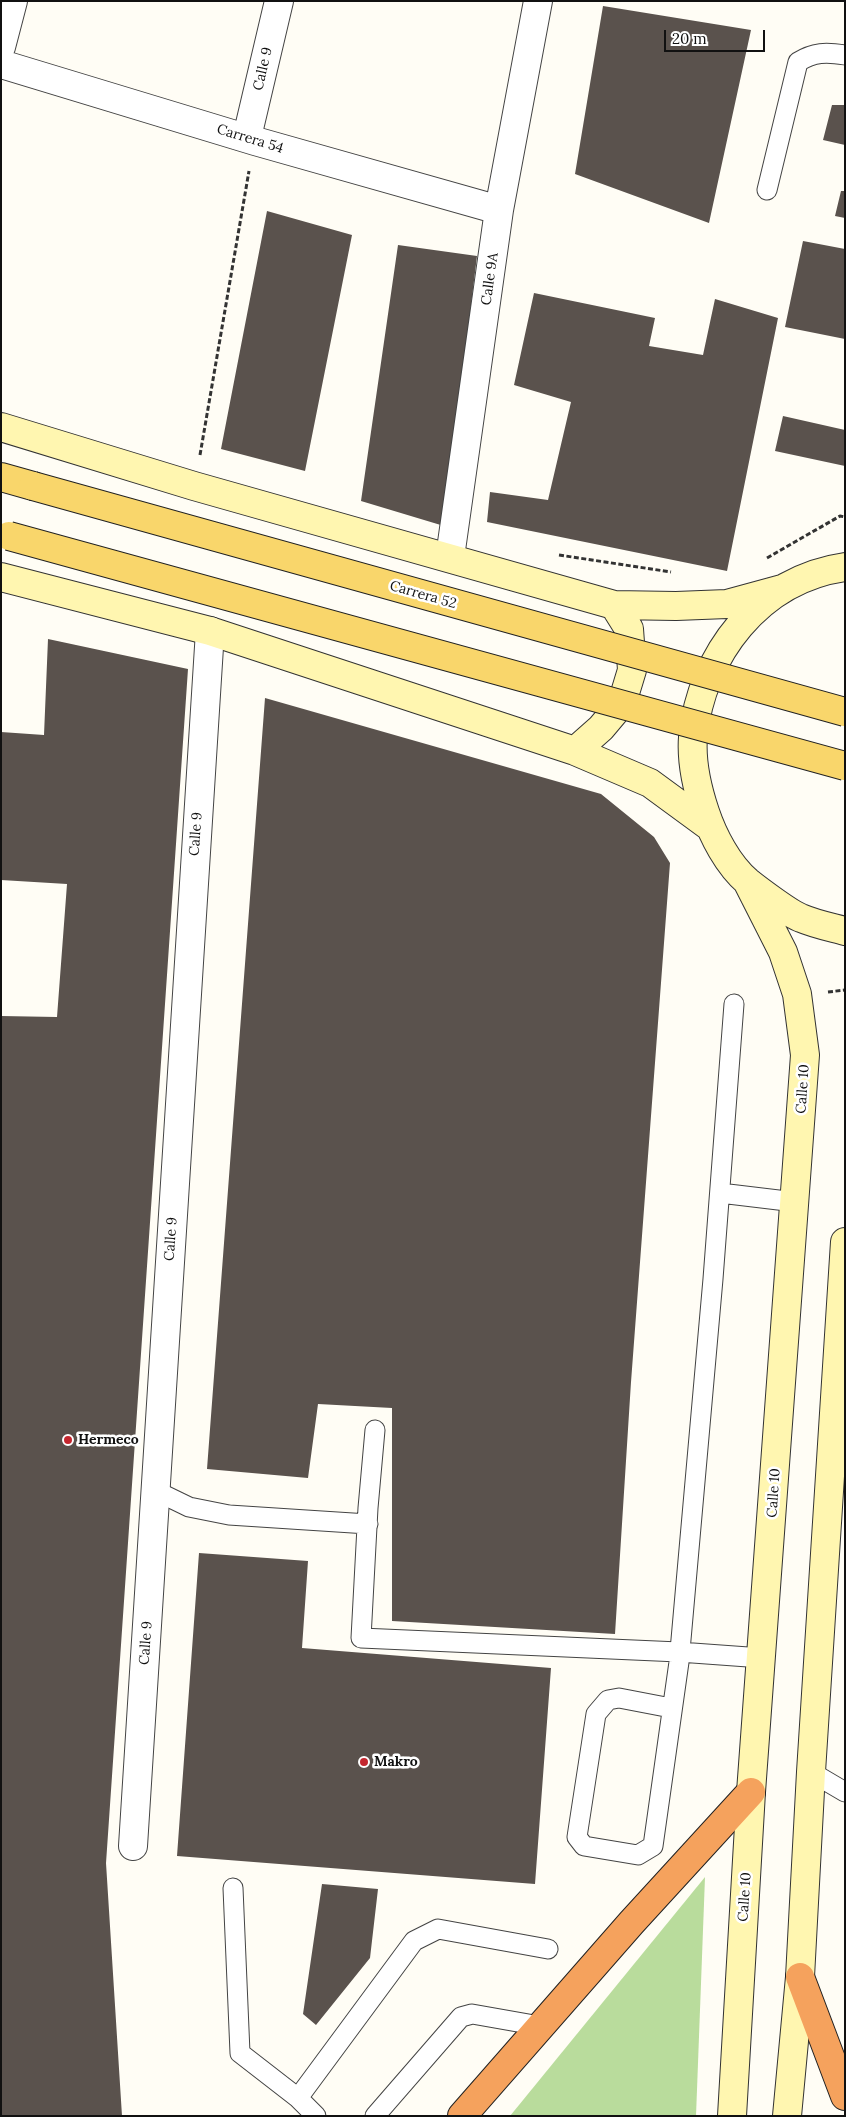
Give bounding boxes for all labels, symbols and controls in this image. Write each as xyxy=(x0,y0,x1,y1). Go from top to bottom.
scale bar xyxy=(666,20,767,52)
text: 20 m xyxy=(672,29,707,48)
street label: Calle 9 xyxy=(250,46,276,92)
street label: Carrera 54 xyxy=(215,121,285,157)
street label: Calle 9A xyxy=(478,252,502,306)
street label: Carrera 52 xyxy=(388,577,458,613)
street label: Calle 9 xyxy=(186,811,206,857)
street label: Calle 10 xyxy=(793,1064,813,1114)
street label: Calle 9 xyxy=(161,1216,181,1262)
place label: Hermeco xyxy=(78,1432,139,1448)
marker: Hermeco xyxy=(62,1434,74,1446)
street label: Calle 10 xyxy=(764,1468,784,1518)
street label: Calle 9 xyxy=(136,1620,156,1666)
place label: Makro xyxy=(374,1754,418,1770)
marker: Makro xyxy=(358,1756,370,1768)
street label: Calle 10 xyxy=(735,1872,755,1922)

